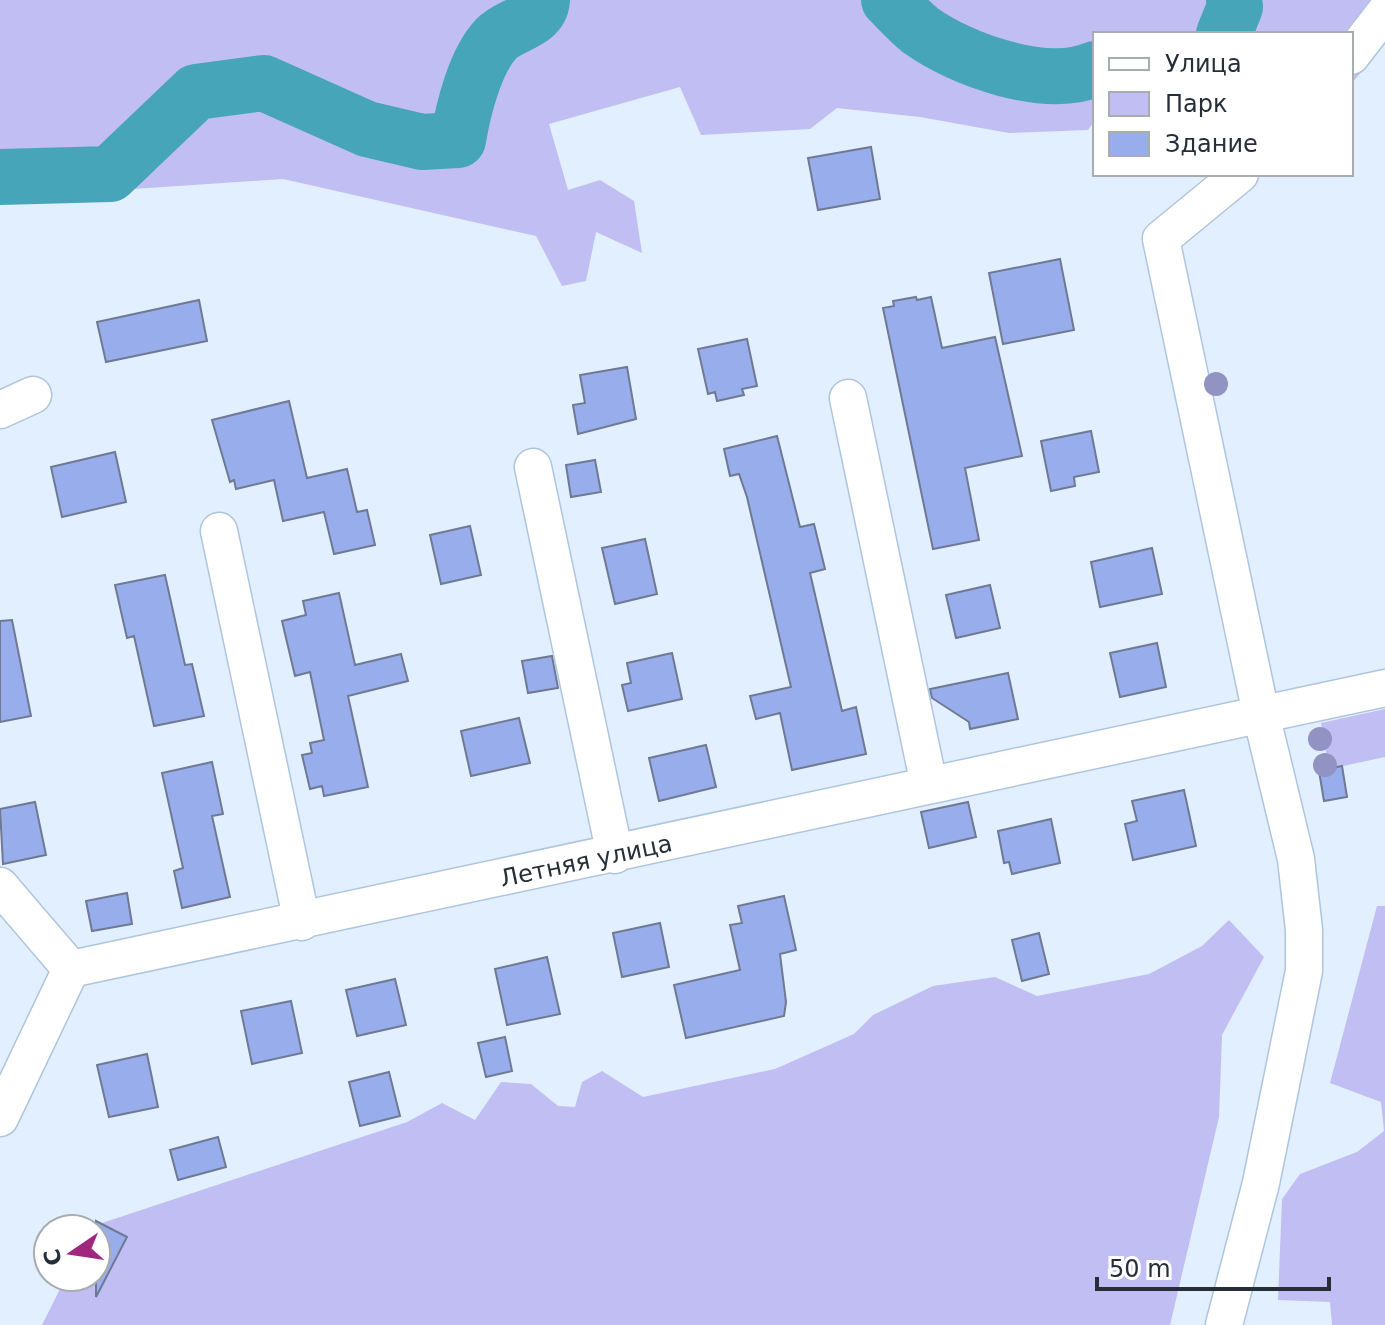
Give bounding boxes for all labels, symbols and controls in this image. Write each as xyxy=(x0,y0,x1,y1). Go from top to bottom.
legend xyxy=(1093,32,1353,176)
text: Улица xyxy=(1165,50,1242,78)
text: Парк xyxy=(1165,90,1227,118)
text: Здание xyxy=(1165,130,1258,158)
street label: Летняя улица xyxy=(497,829,675,893)
north arrow xyxy=(32,1213,112,1293)
scale bar xyxy=(1097,1241,1329,1291)
text: С xyxy=(39,1247,67,1268)
text: 50 m xyxy=(1109,1255,1171,1283)

